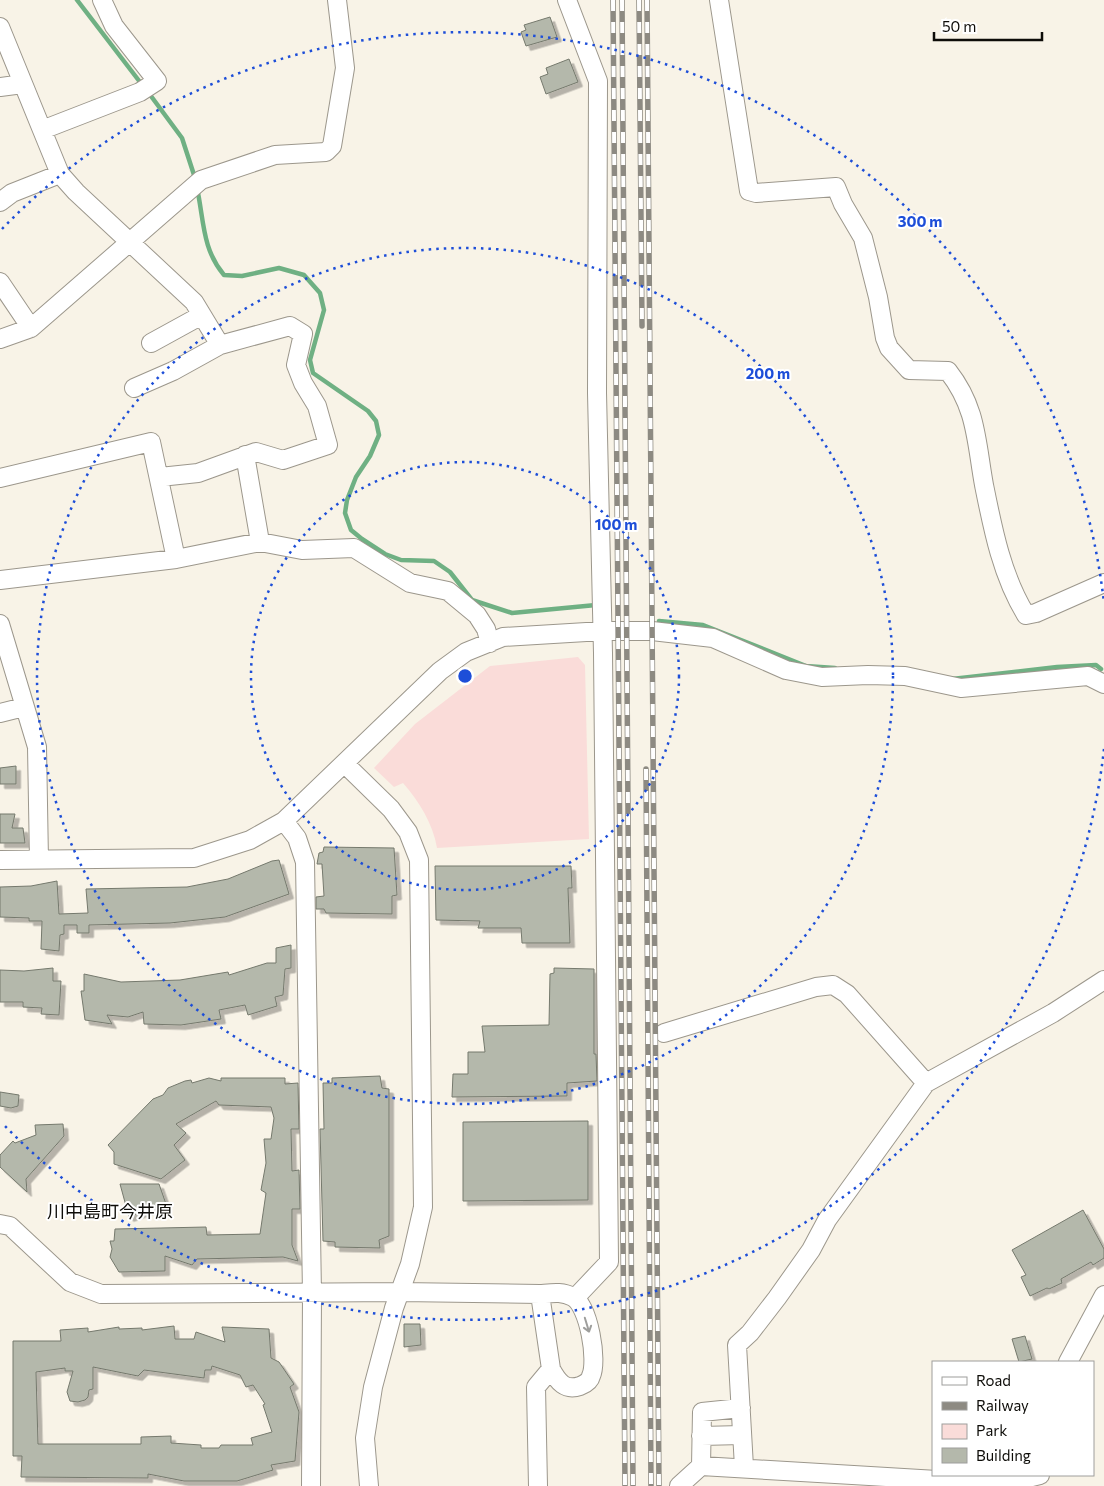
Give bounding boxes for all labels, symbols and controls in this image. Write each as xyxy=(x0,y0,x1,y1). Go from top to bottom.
scale bar xyxy=(934,10,1042,42)
text: 50 m xyxy=(942,17,976,35)
text: 300 m xyxy=(898,212,942,230)
text: 200 m xyxy=(746,364,790,382)
text: 100 m xyxy=(595,515,637,533)
centre of rings xyxy=(456,667,474,685)
district label: 川中島町今井原 xyxy=(47,1200,173,1222)
one-way arrow xyxy=(583,1316,593,1332)
legend xyxy=(932,1361,1094,1476)
text: Road xyxy=(976,1371,1011,1389)
text: Railway xyxy=(976,1396,1029,1414)
text: Park xyxy=(976,1421,1007,1439)
text: Building xyxy=(976,1446,1031,1464)

